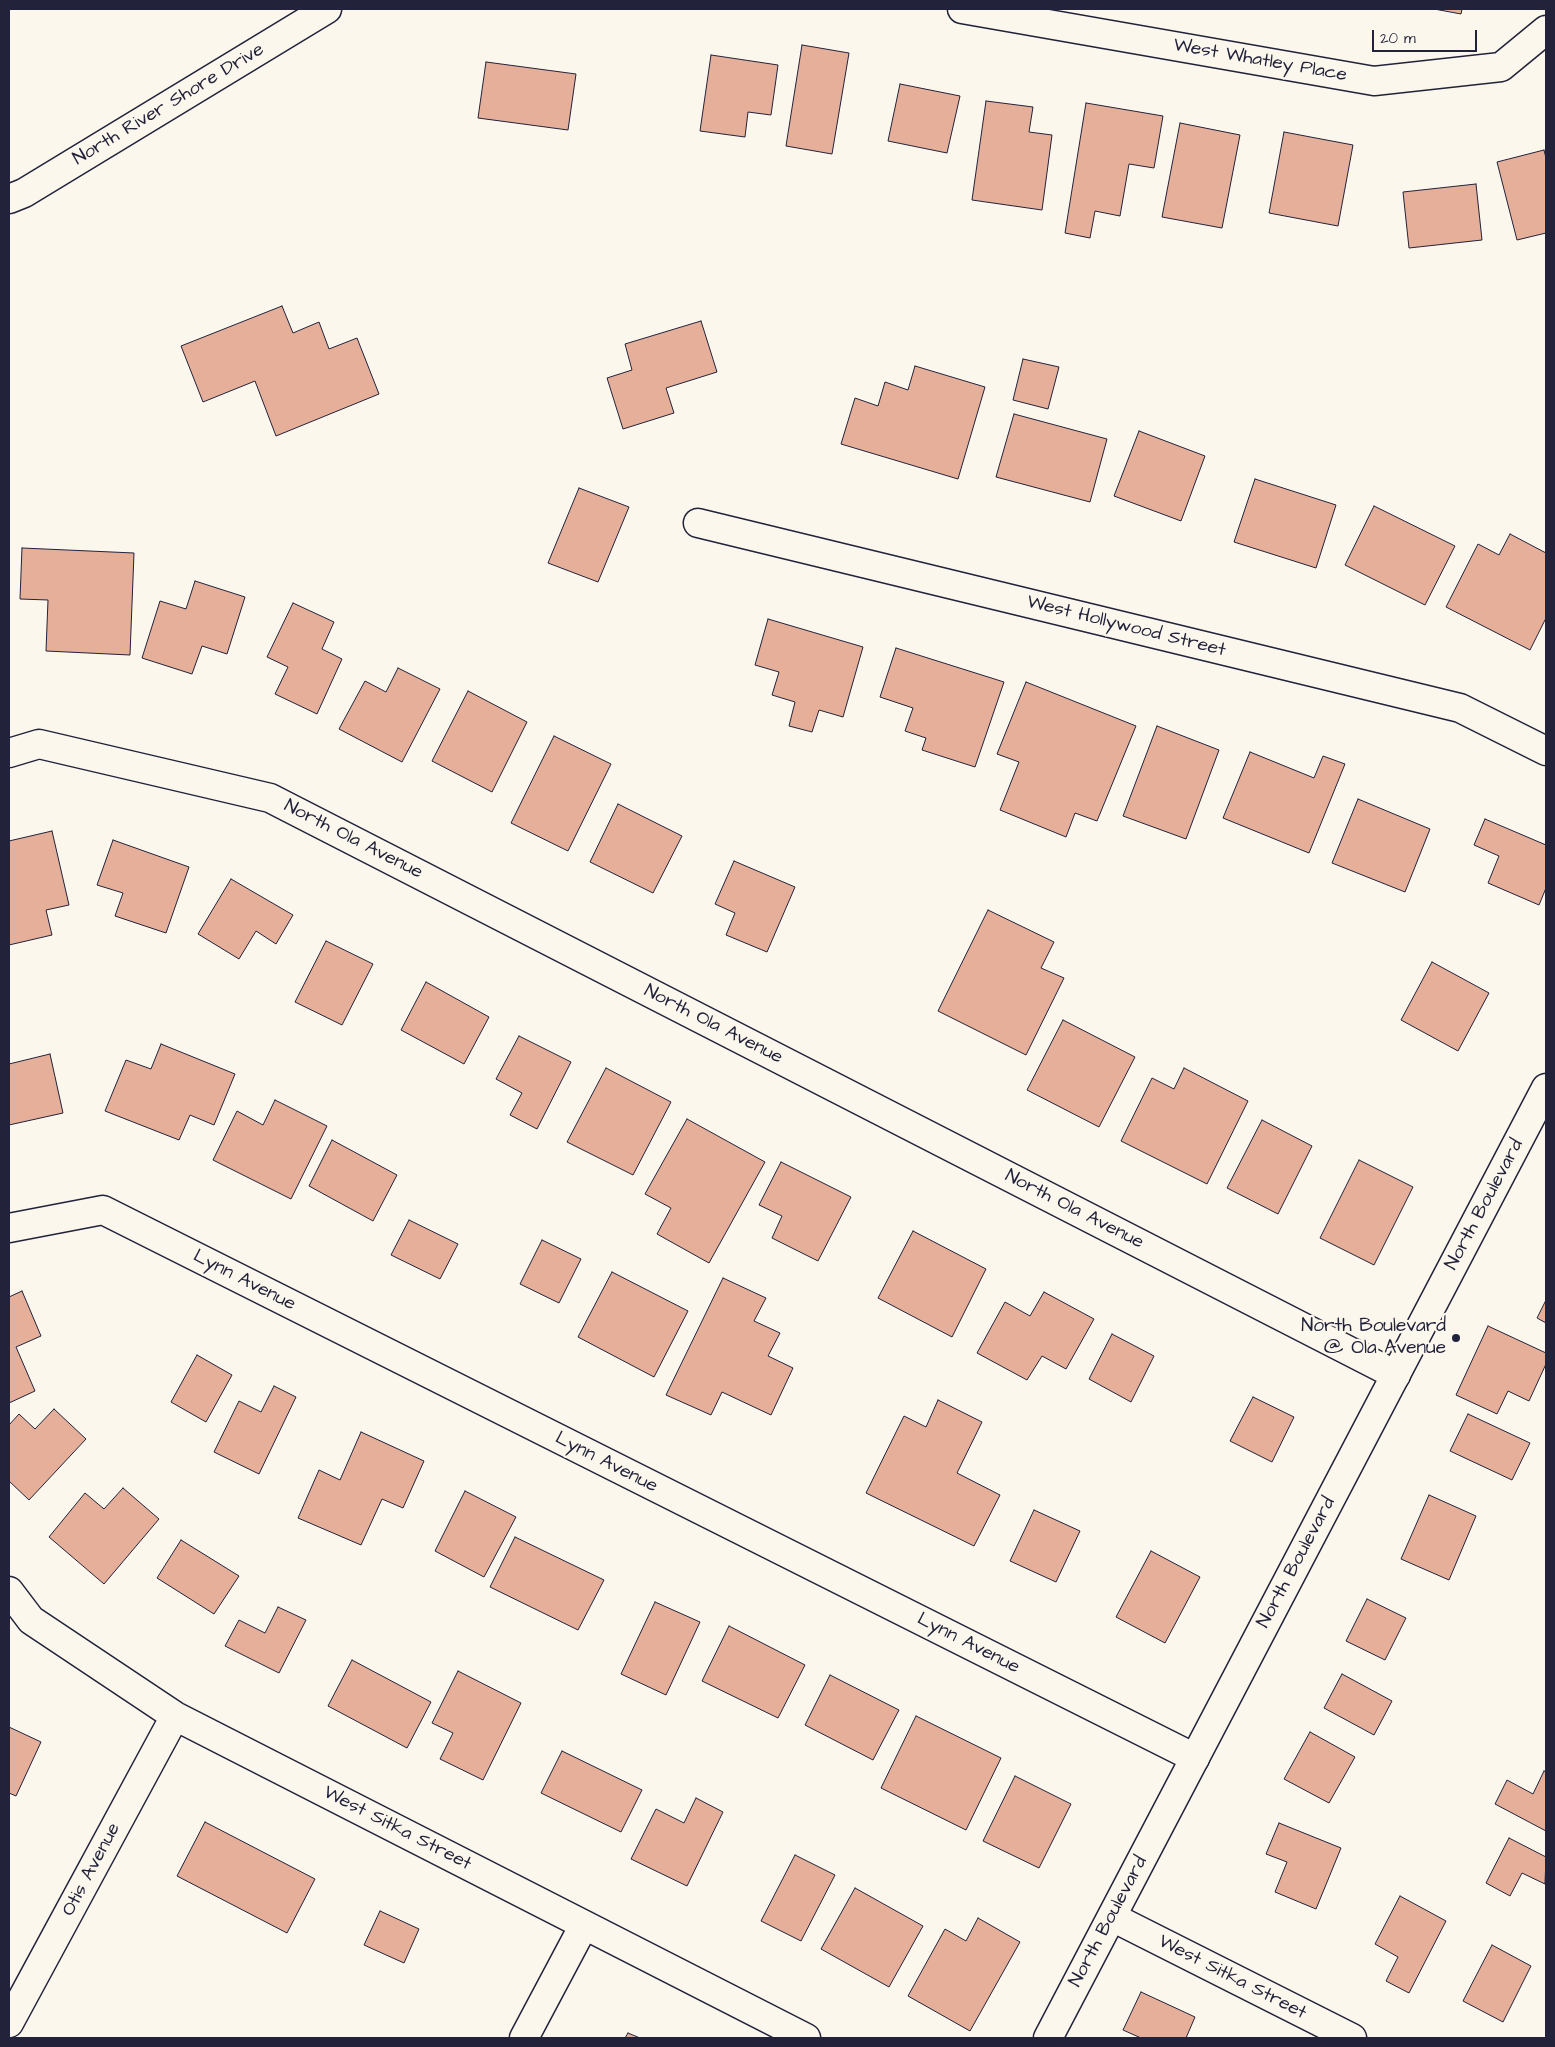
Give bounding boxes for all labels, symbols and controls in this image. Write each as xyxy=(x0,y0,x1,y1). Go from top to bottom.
scale bar xyxy=(1375,20,1480,52)
text: 20 m xyxy=(1380,28,1416,49)
street label: West Whatley Place xyxy=(1171,34,1349,88)
street label: North River Shore Drive xyxy=(69,39,269,171)
street label: West Hollywood Street xyxy=(1024,591,1228,663)
street label: North Ola Avenue xyxy=(280,795,426,885)
street label: North Ola Avenue xyxy=(640,980,786,1070)
street label: North Boulevard xyxy=(1441,1136,1529,1274)
street label: North Ola Avenue xyxy=(1001,1165,1147,1255)
street label: Lynn Avenue xyxy=(189,1245,299,1317)
place label: North Boulevard @ Ola Avenue xyxy=(1301,1316,1446,1360)
marker: North Boulevard @ Ola Avenue xyxy=(1450,1332,1462,1344)
street label: Lynn Avenue xyxy=(551,1427,661,1499)
street label: North Boulevard xyxy=(1253,1494,1341,1632)
street label: Lynn Avenue xyxy=(913,1608,1023,1680)
street label: West Sitka Street xyxy=(319,1782,475,1876)
street label: Otis Avenue xyxy=(58,1820,126,1920)
street label: North Boulevard xyxy=(1065,1853,1153,1991)
street label: West Sitka Street xyxy=(1154,1931,1310,2025)

